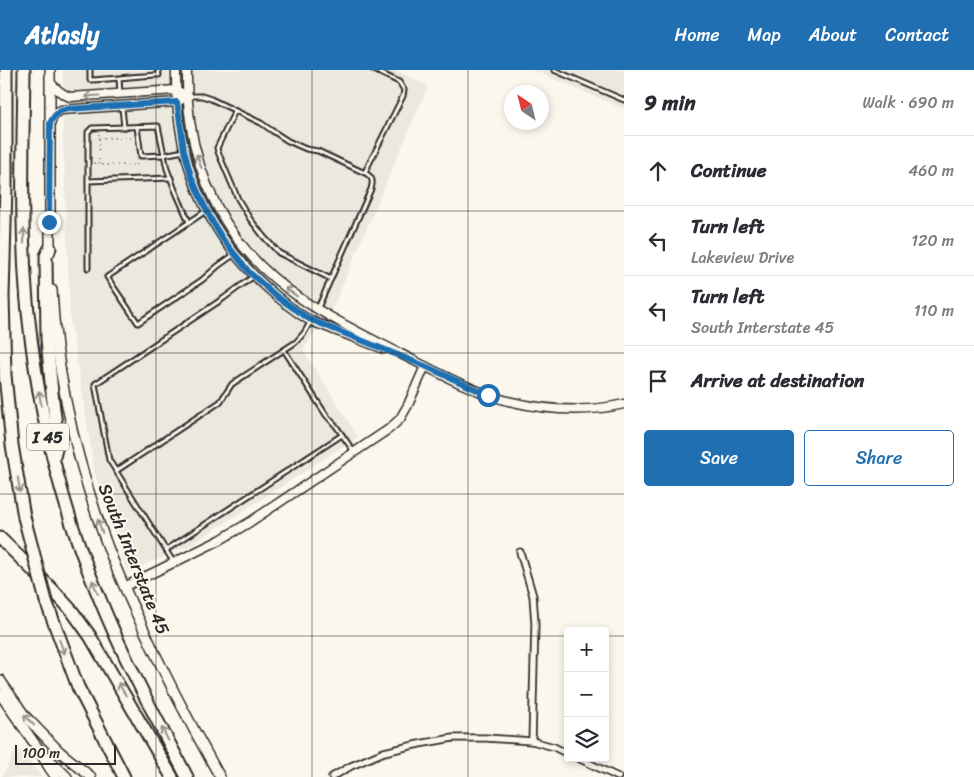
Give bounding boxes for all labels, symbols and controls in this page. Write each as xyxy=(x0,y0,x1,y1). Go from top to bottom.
text: Atlasly xyxy=(25,14,99,56)
text: Home xyxy=(675,19,720,51)
text: Map xyxy=(748,19,781,51)
text: About xyxy=(809,19,857,51)
text: Contact xyxy=(885,19,949,51)
text: 9 min xyxy=(644,84,696,122)
north arrow xyxy=(504,85,549,130)
text: Walk · 690 m xyxy=(862,88,954,117)
one-way arrow xyxy=(85,91,101,100)
one-way arrow xyxy=(193,154,203,170)
text: Continue xyxy=(691,154,767,187)
text: 460 m xyxy=(908,156,954,185)
icon: ahead xyxy=(644,157,672,185)
text: Turn left xyxy=(691,210,764,243)
route end xyxy=(38,211,61,234)
text: 120 m xyxy=(911,226,954,255)
icon: left xyxy=(644,227,672,255)
one-way arrow xyxy=(19,229,28,245)
text: Lakeview Drive xyxy=(691,243,794,272)
text: Turn left xyxy=(691,280,764,313)
one-way arrow xyxy=(284,286,298,297)
text: 110 m xyxy=(914,296,954,325)
icon: left xyxy=(644,297,672,325)
text: South Interstate 45 xyxy=(691,313,834,342)
text: Arrive at destination xyxy=(691,364,864,397)
icon: arrive xyxy=(644,367,672,395)
route start xyxy=(477,384,500,407)
one-way arrow xyxy=(34,390,44,406)
road number: I 45 xyxy=(27,424,69,451)
button: Save xyxy=(644,430,794,486)
button: Share xyxy=(804,430,954,486)
one-way arrow xyxy=(14,477,24,493)
street label: South Interstate 45 xyxy=(89,478,179,640)
one-way arrow xyxy=(95,518,104,534)
one-way arrow xyxy=(89,580,99,595)
map controls xyxy=(564,627,609,762)
button: + xyxy=(564,627,609,672)
one-way arrow xyxy=(58,638,67,654)
button: − xyxy=(564,672,609,717)
one-way arrow xyxy=(116,683,126,697)
one-way arrow xyxy=(23,714,35,727)
button: layers xyxy=(564,717,609,762)
one-way arrow xyxy=(160,727,169,742)
text: 100 m xyxy=(22,741,60,766)
scale bar xyxy=(15,742,116,765)

